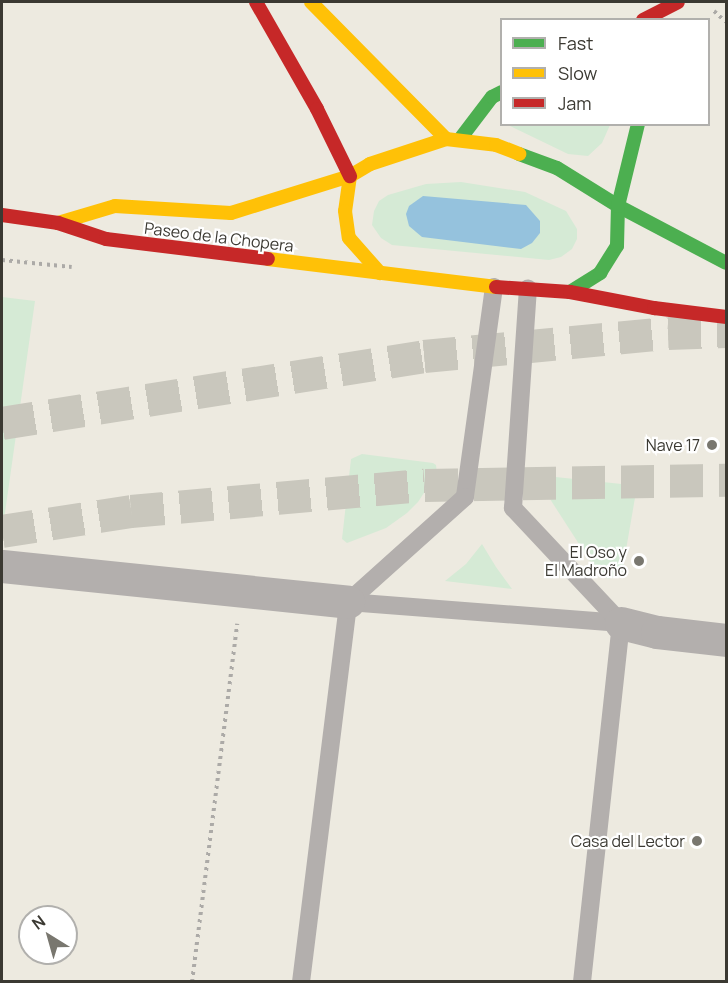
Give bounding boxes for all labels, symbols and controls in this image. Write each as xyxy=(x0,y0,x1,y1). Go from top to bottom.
legend xyxy=(500,18,710,126)
text: Fast xyxy=(558,31,593,55)
text: Slow xyxy=(558,61,597,85)
text: Jam xyxy=(558,91,592,115)
street label: Paseo de la Chopera xyxy=(143,218,295,256)
place label: Nave 17 xyxy=(646,435,700,455)
marker: Nave 17 xyxy=(705,438,719,452)
place label: El Oso y El Madroño xyxy=(545,542,627,580)
marker: El Oso y El Madroño xyxy=(632,554,646,568)
place label: Casa del Lector xyxy=(571,831,685,851)
marker: Casa del Lector xyxy=(690,834,704,848)
north arrow xyxy=(18,905,78,965)
text: N xyxy=(27,910,50,934)

